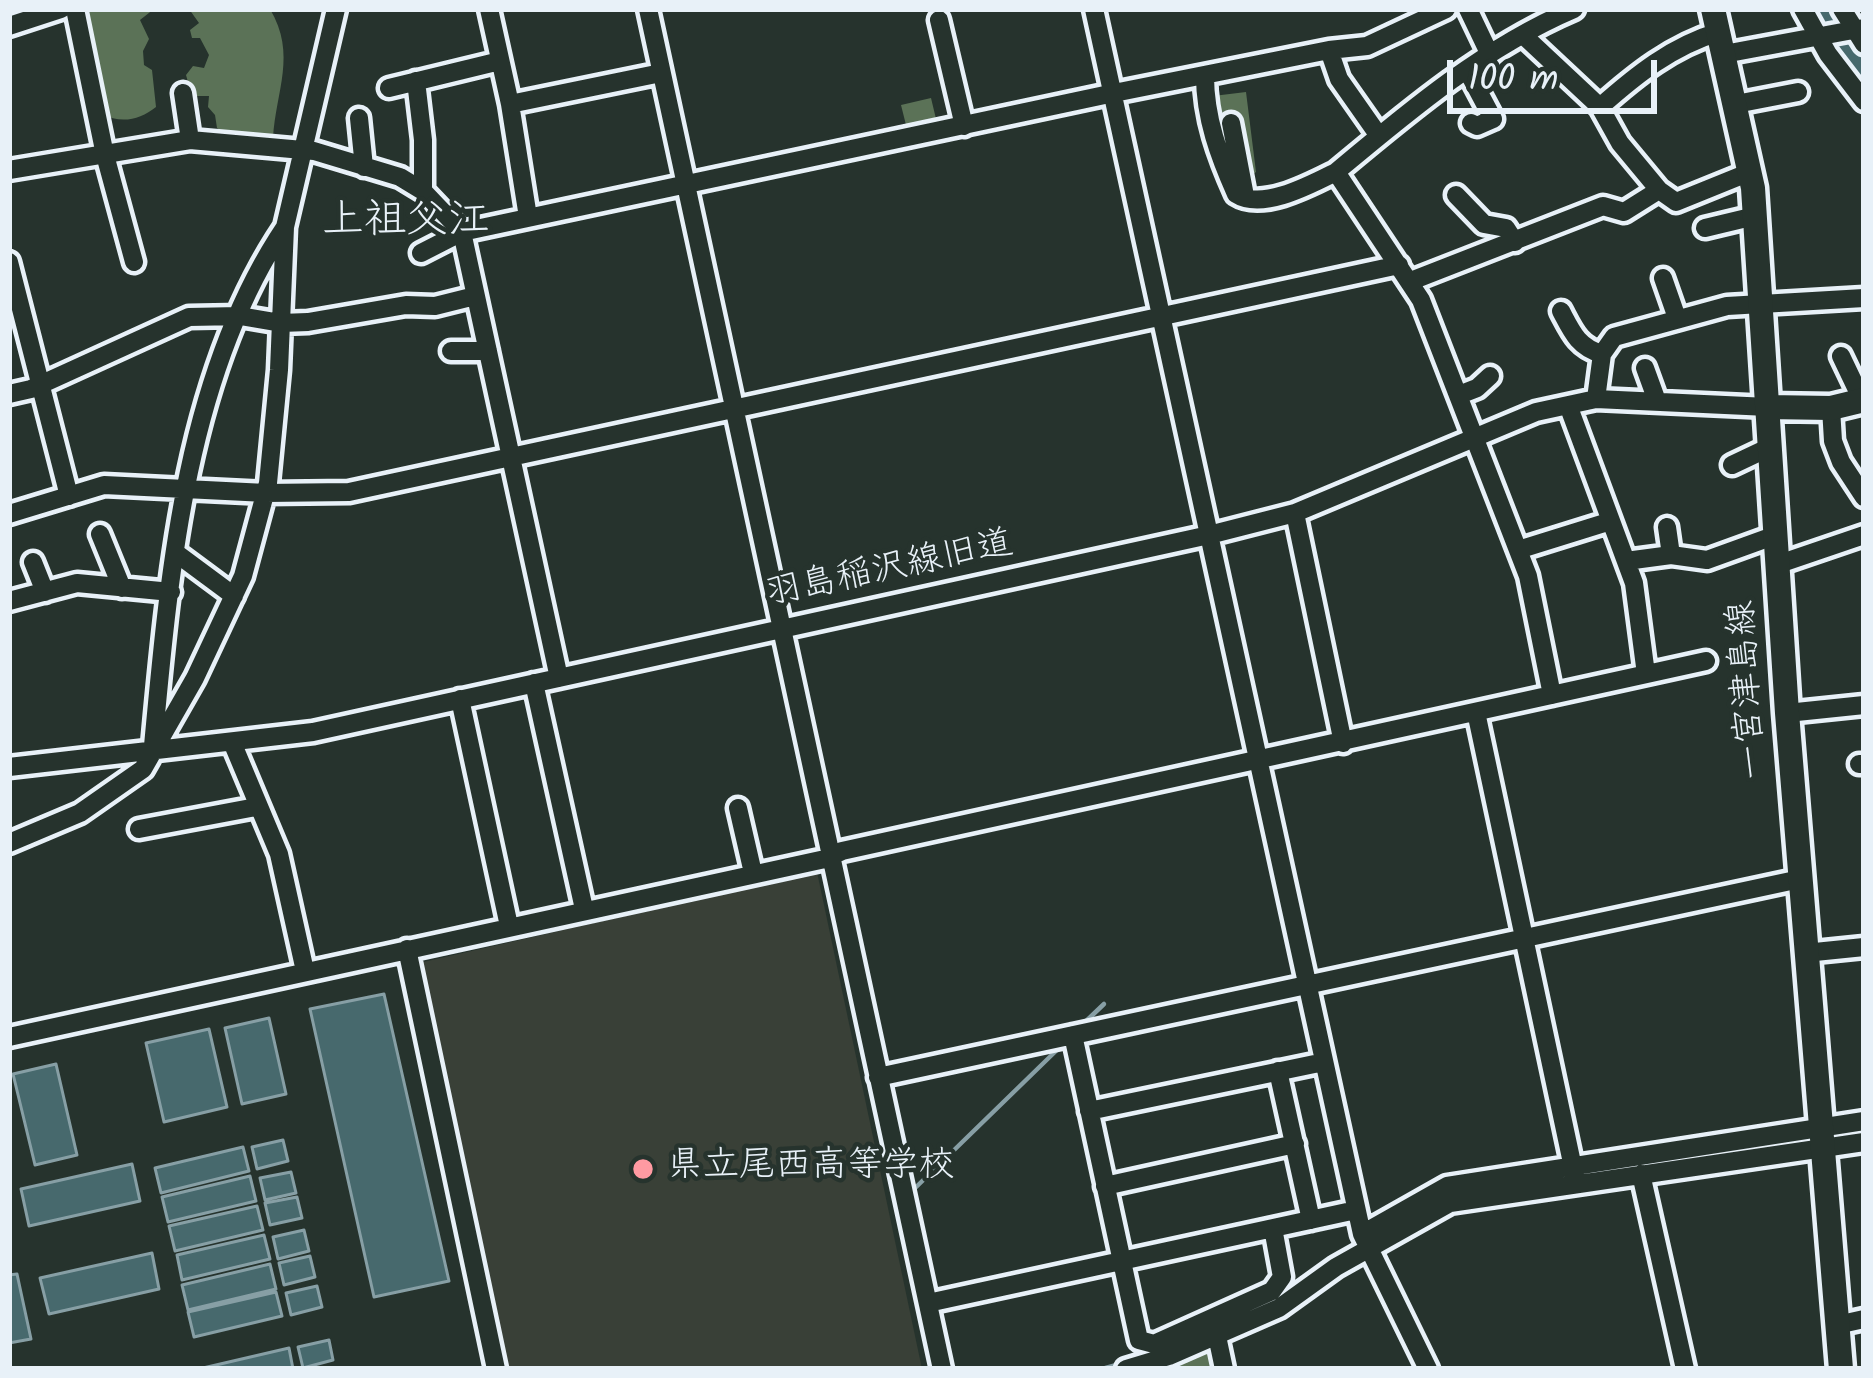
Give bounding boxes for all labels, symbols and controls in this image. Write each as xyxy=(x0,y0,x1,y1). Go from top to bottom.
scale bar xyxy=(1453,36,1663,110)
text: 100 m xyxy=(1468,52,1558,109)
district label: 上祖父江 xyxy=(322,200,490,250)
street label: 羽島稲沢線旧道 xyxy=(762,525,1018,619)
street label: 一宮津島線 xyxy=(1723,599,1779,781)
place label: 県立尾西高等学校 xyxy=(667,1147,955,1191)
marker: 県立尾西高等学校 xyxy=(630,1156,656,1182)

